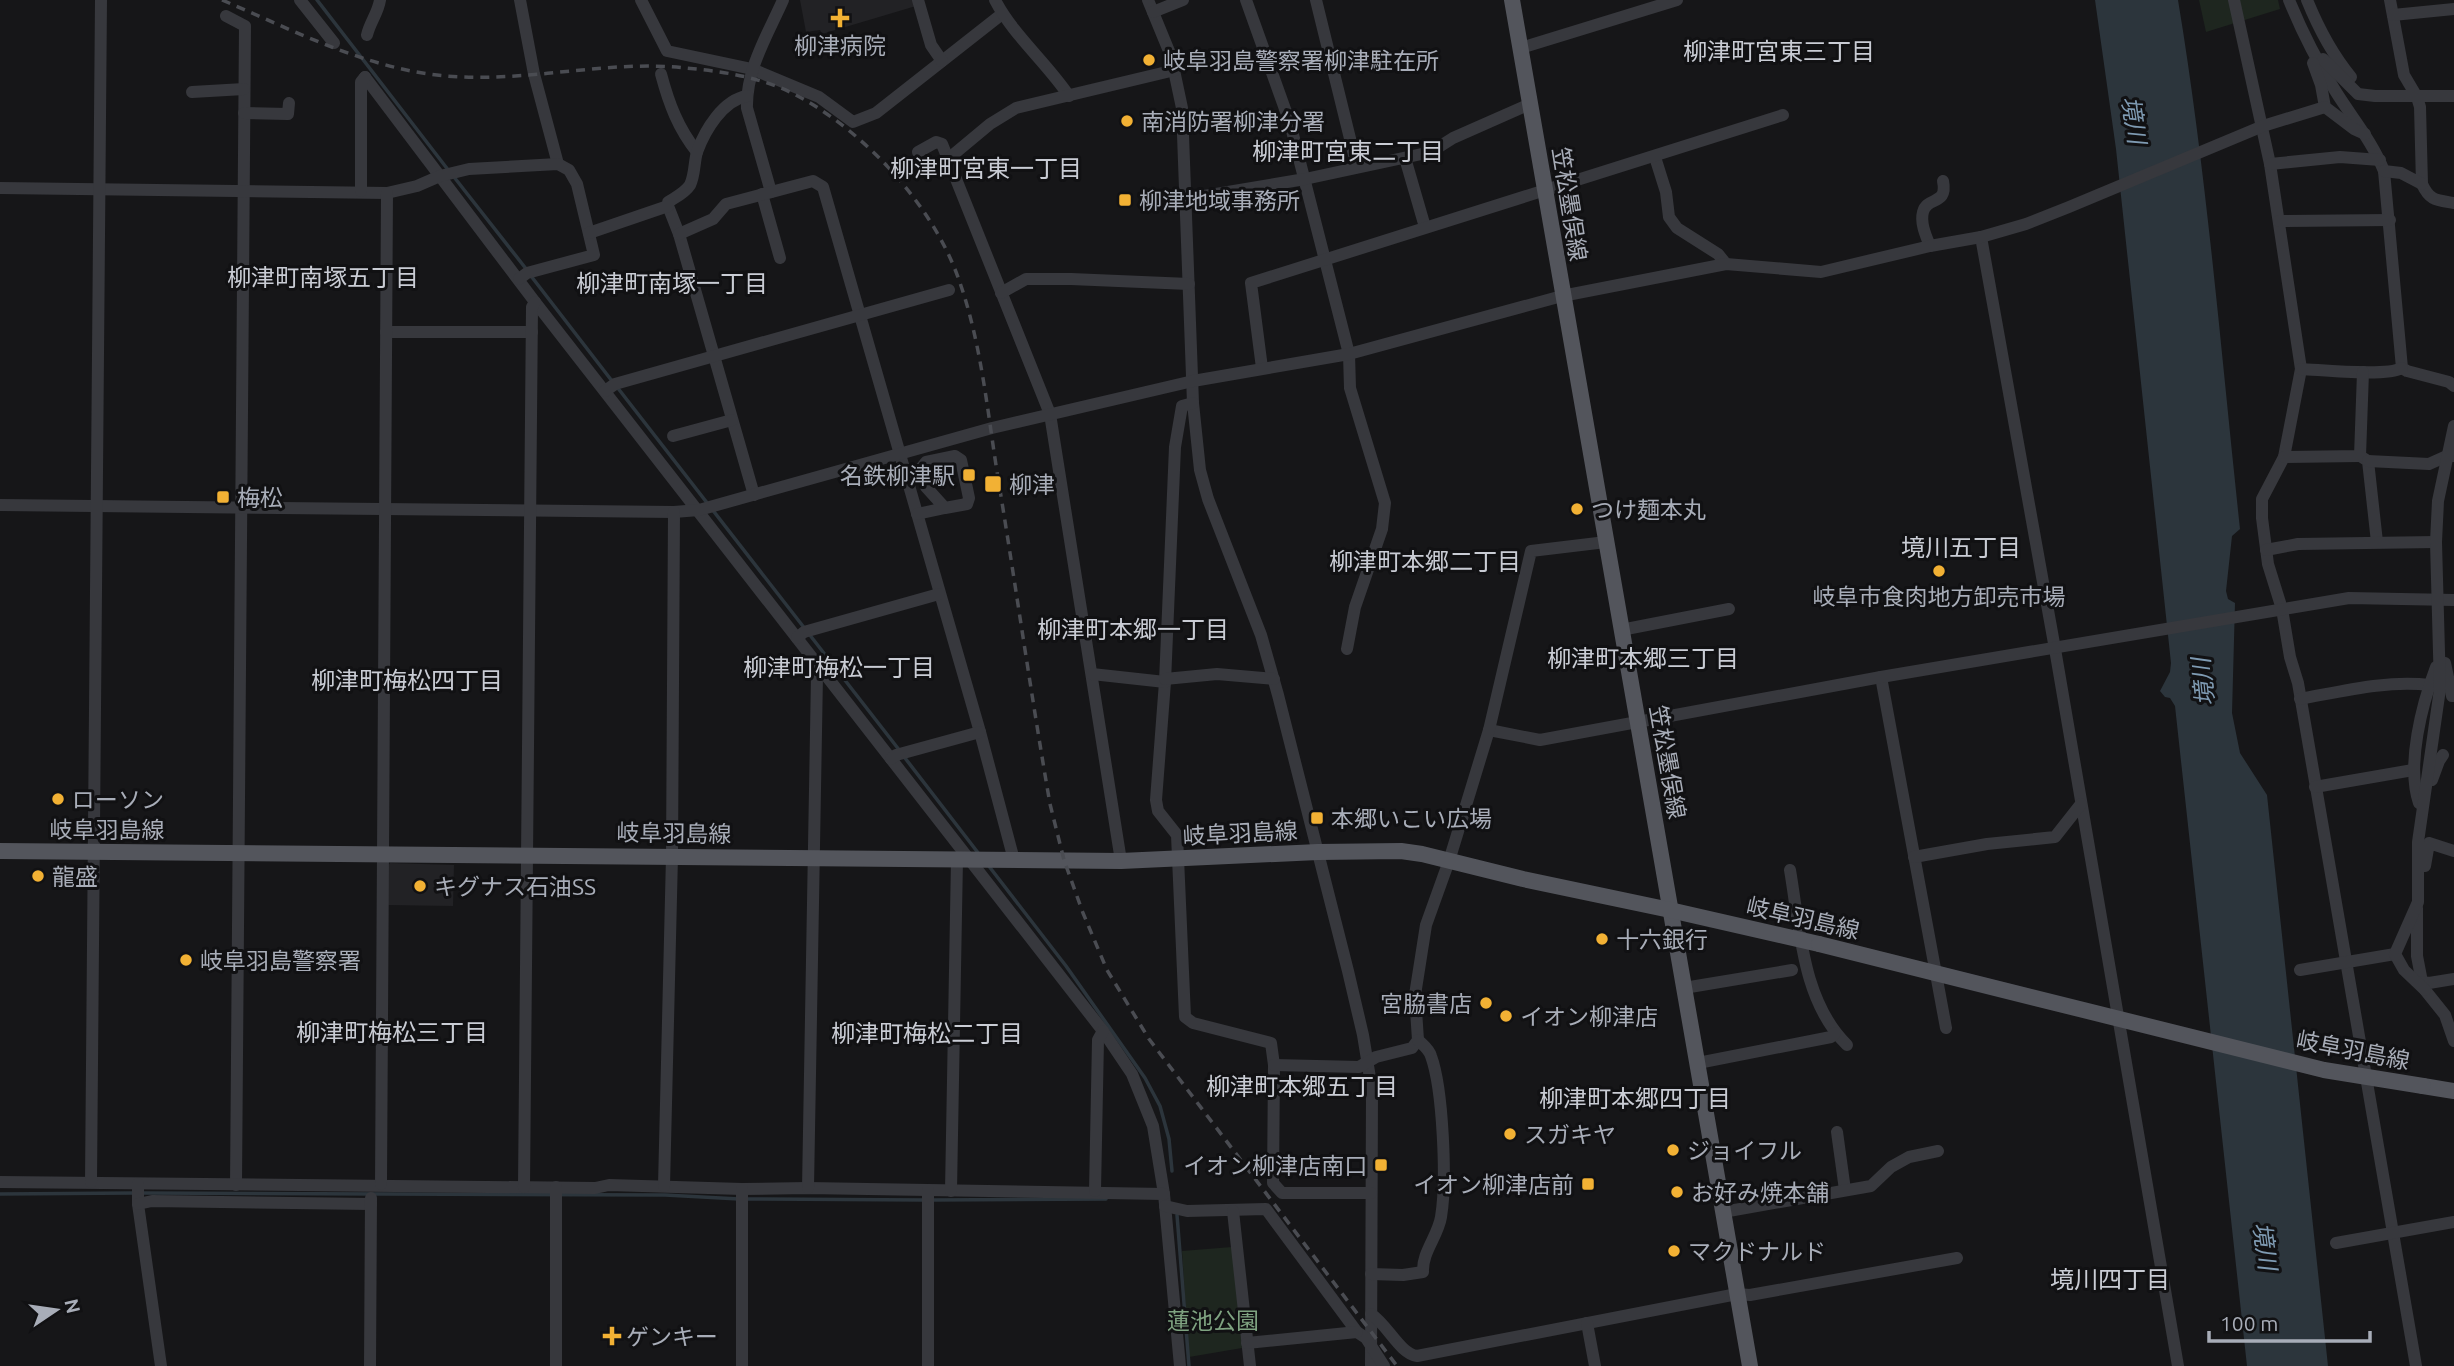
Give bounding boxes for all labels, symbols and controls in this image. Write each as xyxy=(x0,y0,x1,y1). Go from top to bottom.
marker: 柳津病院 xyxy=(830,8,850,28)
place label: 柳津病院 xyxy=(794,33,886,58)
district label: 柳津町宮東三丁目 xyxy=(1683,38,1875,65)
place label: 岐阜羽島警察署柳津駐在所 xyxy=(1163,48,1439,73)
marker: 岐阜羽島警察署柳津駐在所 xyxy=(1141,52,1157,68)
water label: 境川 xyxy=(2117,94,2152,149)
place label: 南消防署柳津分署 xyxy=(1141,109,1325,134)
marker: 南消防署柳津分署 xyxy=(1119,113,1135,129)
district label: 柳津町宮東二丁目 xyxy=(1252,138,1444,165)
street label: 笠松墨俣線 xyxy=(1549,145,1591,263)
district label: 柳津町宮東一丁目 xyxy=(890,155,1082,182)
place label: 柳津地域事務所 xyxy=(1139,188,1300,213)
marker: 柳津地域事務所 xyxy=(1117,192,1133,208)
district label: 柳津町南塚五丁目 xyxy=(227,264,419,291)
district label: 柳津町南塚一丁目 xyxy=(576,270,768,297)
place label: 名鉄柳津駅 xyxy=(840,463,955,488)
marker: 名鉄柳津駅 xyxy=(961,467,977,483)
place label: 柳津 xyxy=(1009,472,1055,497)
marker: 柳津 xyxy=(983,474,1003,494)
place label: 梅松 xyxy=(237,485,283,510)
marker: 梅松 xyxy=(215,489,231,505)
place label: つけ麺本丸 xyxy=(1591,497,1706,522)
marker: つけ麺本丸 xyxy=(1569,501,1585,517)
district label: 境川五丁目 xyxy=(1901,534,2021,561)
district label: 柳津町本郷二丁目 xyxy=(1329,548,1521,575)
marker: 岐阜市食肉地方卸売市場 xyxy=(1931,563,1947,579)
place label: 岐阜市食肉地方卸売市場 xyxy=(1813,584,2066,609)
district label: 柳津町本郷一丁目 xyxy=(1037,616,1229,643)
district label: 柳津町本郷三丁目 xyxy=(1547,645,1739,672)
district label: 柳津町梅松一丁目 xyxy=(743,654,935,681)
water label: 境川 xyxy=(2187,654,2219,707)
district label: 柳津町梅松四丁目 xyxy=(311,667,503,694)
street label: 笠松墨俣線 xyxy=(1646,703,1690,821)
place label: ローソン xyxy=(72,787,164,812)
marker: ローソン xyxy=(50,791,66,807)
place label: 本郷いこい広場 xyxy=(1331,806,1492,831)
marker: 本郷いこい広場 xyxy=(1309,810,1325,826)
street label: 岐阜羽島線 xyxy=(50,817,165,842)
street label: 岐阜羽島線 xyxy=(1182,818,1298,848)
street label: 岐阜羽島線 xyxy=(616,819,732,847)
place label: 龍盛 xyxy=(52,864,98,889)
marker: 龍盛 xyxy=(30,868,46,884)
place label: キグナス石油SS xyxy=(434,874,596,899)
marker: キグナス石油SS xyxy=(412,878,428,894)
street label: 岐阜羽島線 xyxy=(1744,893,1862,943)
place label: 十六銀行 xyxy=(1616,927,1708,952)
marker: 十六銀行 xyxy=(1594,931,1610,947)
place label: 岐阜羽島警察署 xyxy=(200,948,361,973)
marker: 岐阜羽島警察署 xyxy=(178,952,194,968)
place label: 宮脇書店 xyxy=(1380,991,1472,1016)
marker: 宮脇書店 xyxy=(1478,995,1494,1011)
place label: イオン柳津店 xyxy=(1520,1004,1658,1029)
marker: イオン柳津店 xyxy=(1498,1008,1514,1024)
district label: 柳津町梅松三丁目 xyxy=(296,1019,488,1046)
district label: 柳津町梅松二丁目 xyxy=(831,1020,1023,1047)
street label: 岐阜羽島線 xyxy=(2294,1027,2412,1073)
district label: 柳津町本郷五丁目 xyxy=(1206,1073,1398,1100)
district label: 柳津町本郷四丁目 xyxy=(1539,1085,1731,1112)
place label: スガキヤ xyxy=(1524,1122,1616,1147)
marker: スガキヤ xyxy=(1502,1126,1518,1142)
place label: ジョイフル xyxy=(1687,1138,1802,1163)
marker: ジョイフル xyxy=(1665,1142,1681,1158)
place label: イオン柳津店南口 xyxy=(1183,1153,1367,1178)
marker: イオン柳津店南口 xyxy=(1373,1157,1389,1173)
place label: イオン柳津店前 xyxy=(1413,1172,1574,1197)
marker: イオン柳津店前 xyxy=(1580,1176,1596,1192)
place label: お好み焼本舗 xyxy=(1691,1180,1829,1205)
marker: お好み焼本舗 xyxy=(1669,1184,1685,1200)
water label: 境川 xyxy=(2248,1220,2282,1275)
place label: マクドナルド xyxy=(1688,1239,1826,1264)
marker: マクドナルド xyxy=(1666,1243,1682,1259)
district label: 境川四丁目 xyxy=(2050,1266,2170,1293)
north arrow xyxy=(21,1275,91,1345)
text: N xyxy=(60,1297,85,1316)
scale bar xyxy=(2209,1300,2370,1344)
park label: 蓮池公園 xyxy=(1167,1308,1259,1333)
text: 100 m xyxy=(2220,1311,2278,1335)
place label: ゲンキー xyxy=(626,1324,718,1349)
marker: ゲンキー xyxy=(604,1328,620,1344)

